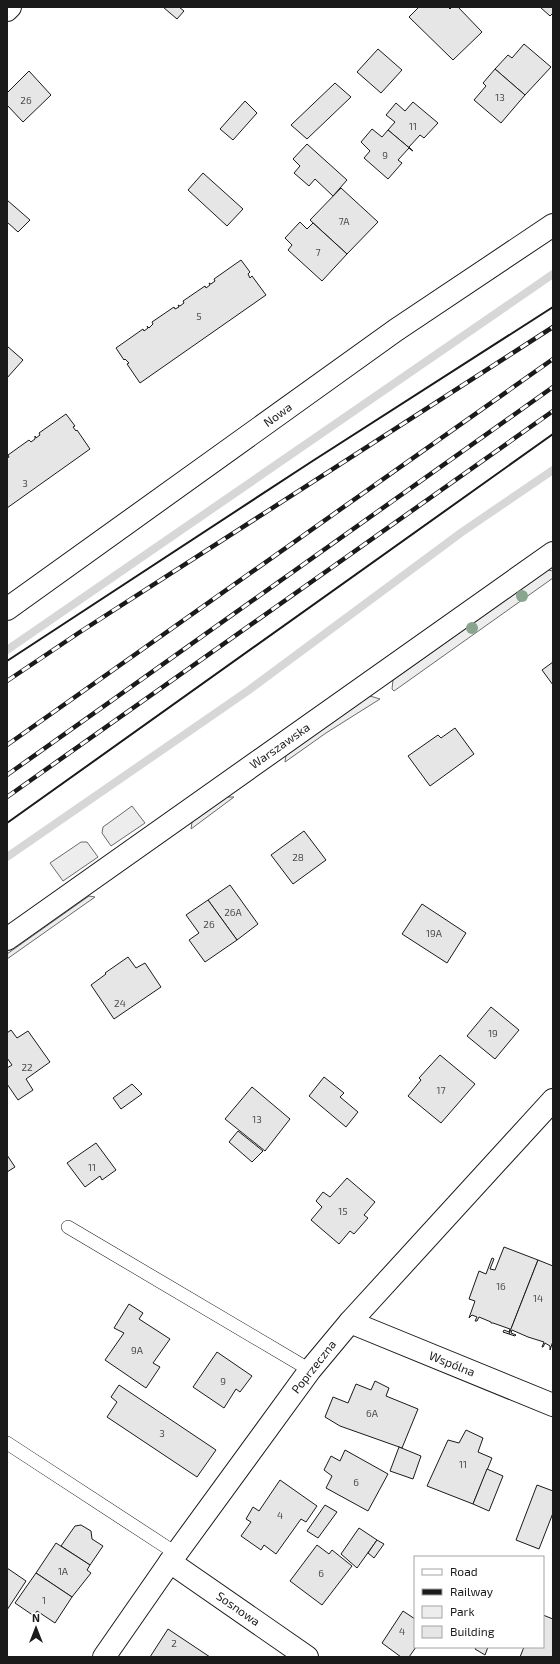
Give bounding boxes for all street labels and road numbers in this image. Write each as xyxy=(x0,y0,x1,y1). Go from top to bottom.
street label: Nowa xyxy=(260,399,294,429)
street label: Warszawska xyxy=(247,719,312,771)
street label: Poprzeczna xyxy=(288,1337,338,1396)
street label: Wspólna xyxy=(427,1348,477,1379)
street label: Sosnowa xyxy=(214,1588,263,1628)

